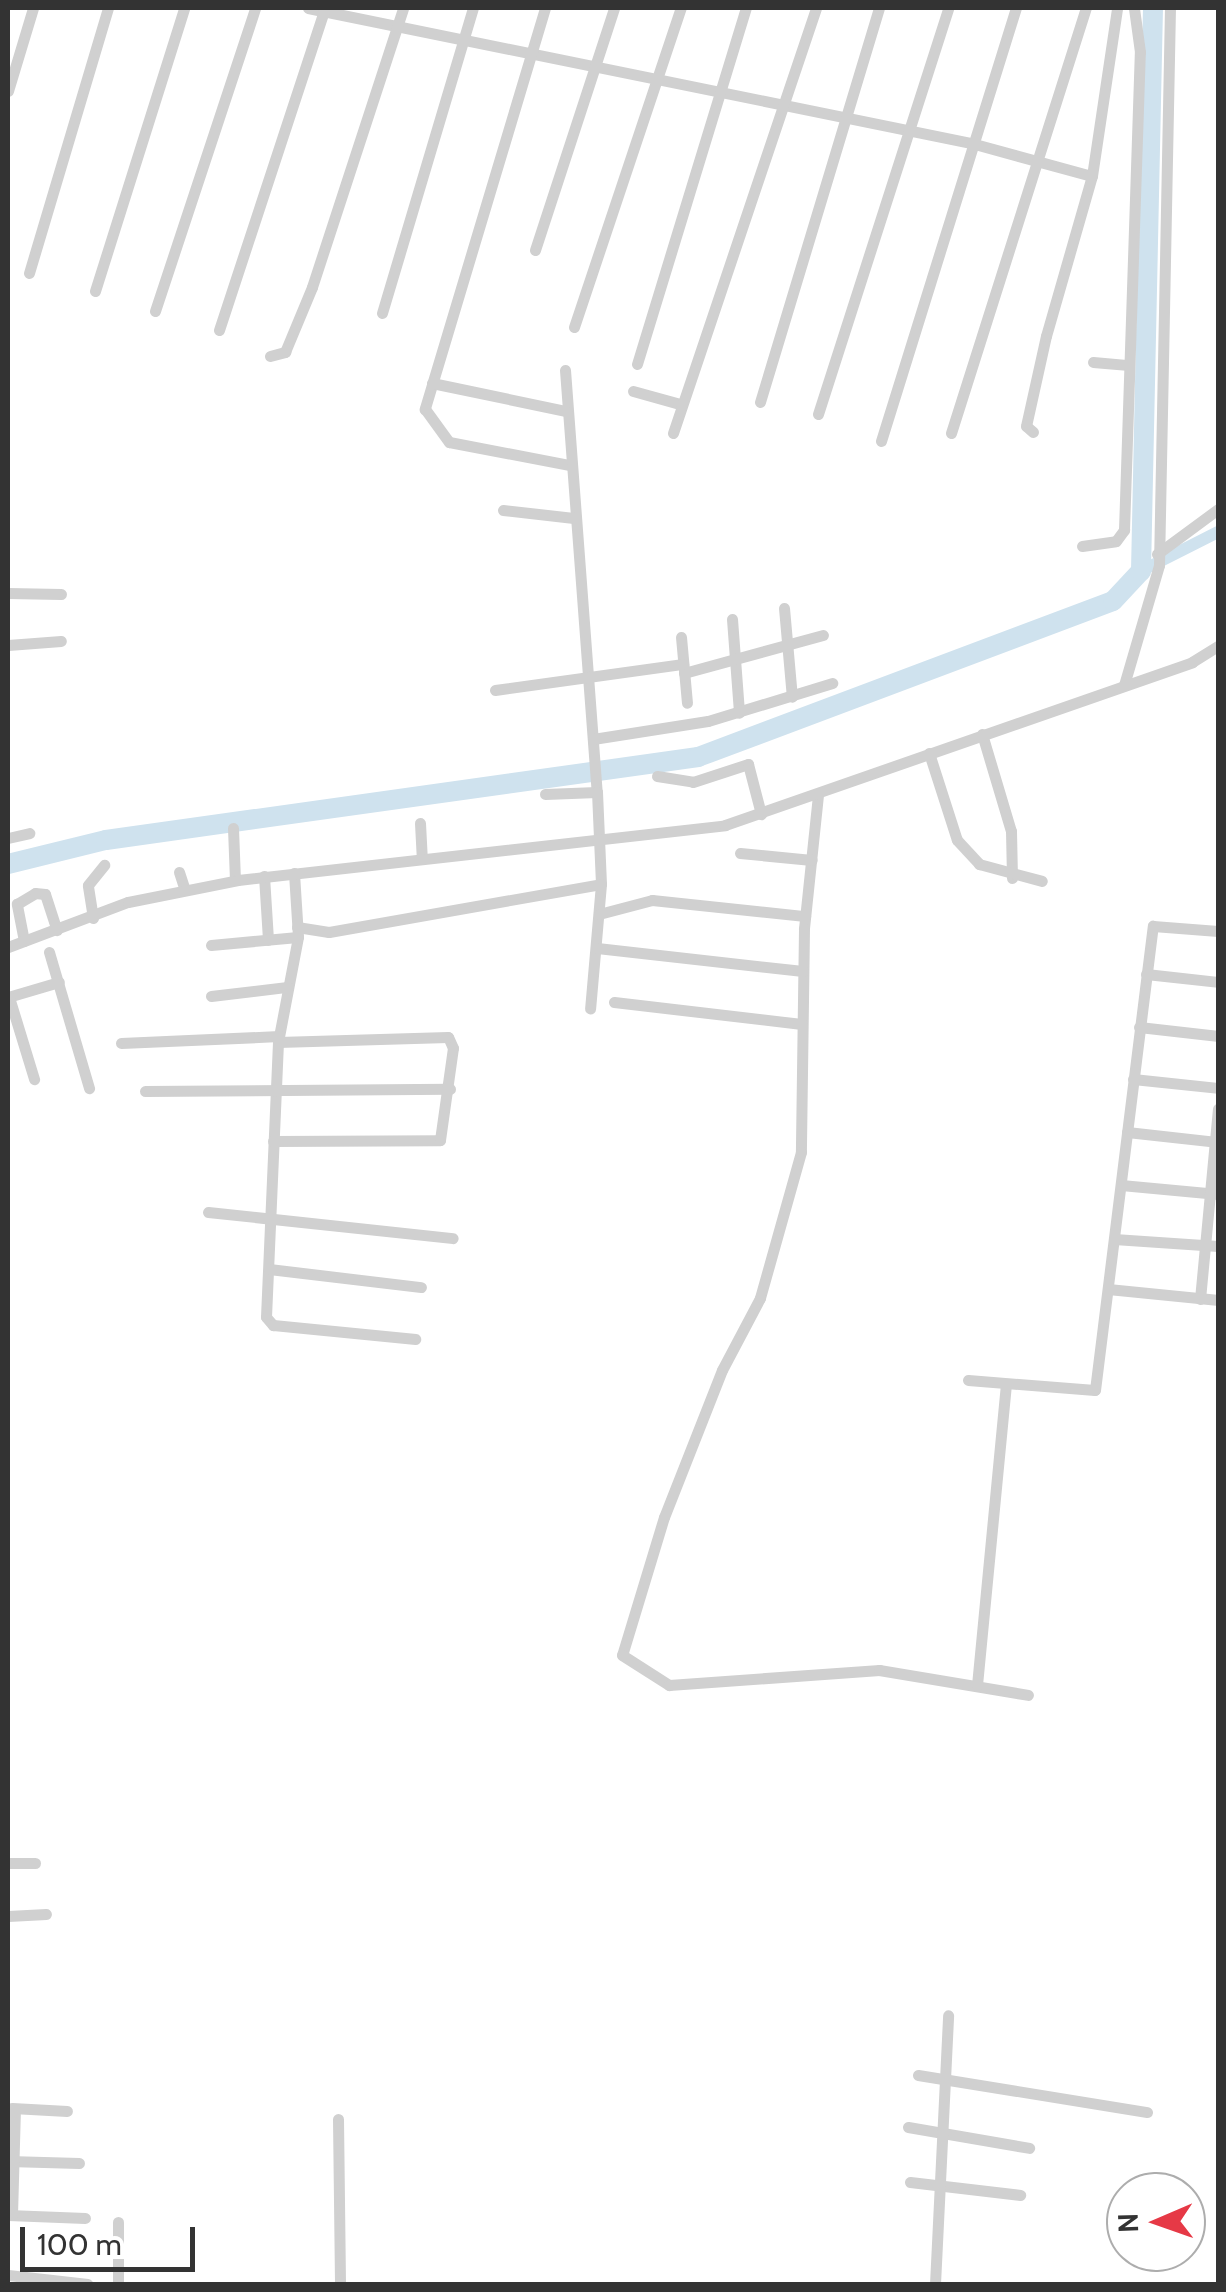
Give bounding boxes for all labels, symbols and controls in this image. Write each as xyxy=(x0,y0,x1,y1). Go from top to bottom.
north arrow xyxy=(1106,2172,1206,2272)
scale bar xyxy=(25,2207,200,2269)
text: N xyxy=(1111,2212,1145,2233)
text: 100 m xyxy=(37,2226,122,2263)

